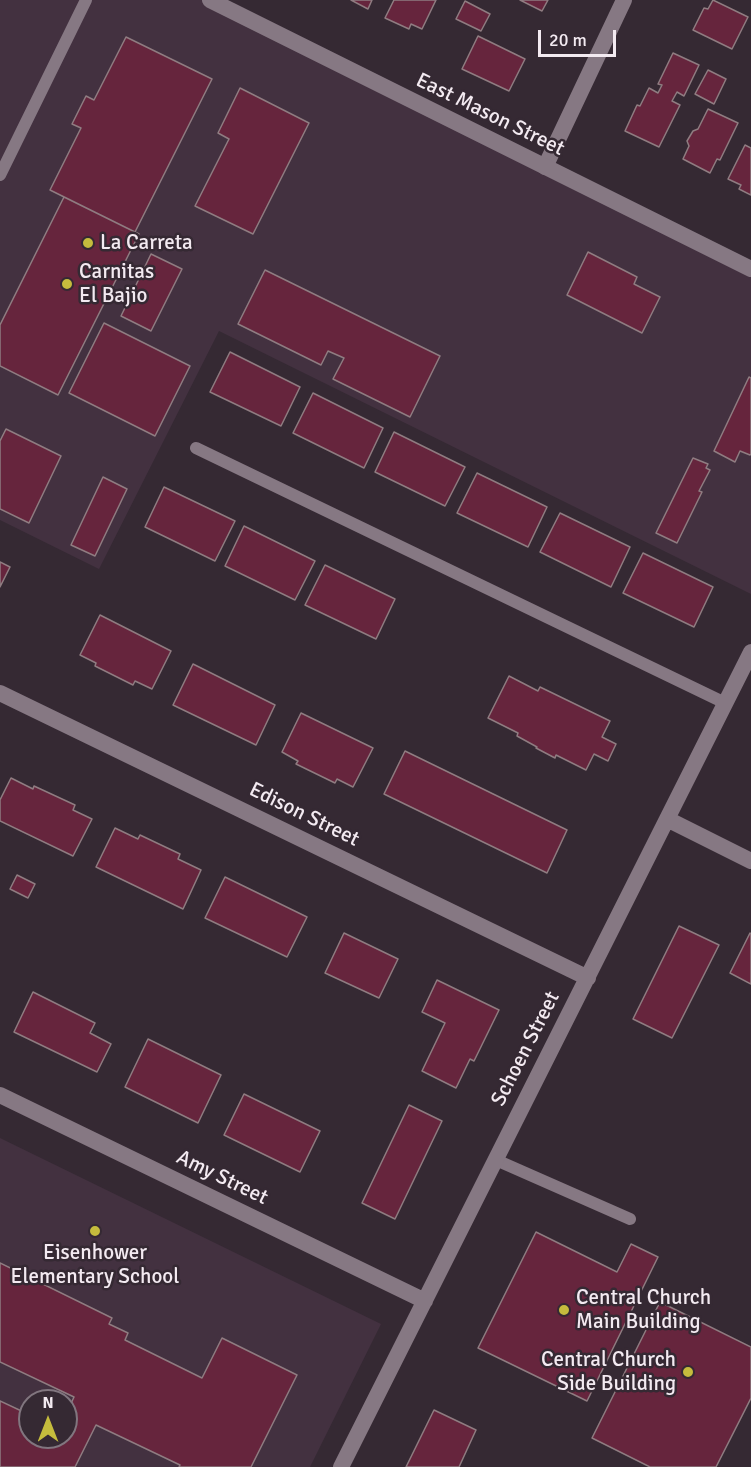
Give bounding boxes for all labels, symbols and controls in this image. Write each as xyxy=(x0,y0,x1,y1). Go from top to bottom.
scale bar xyxy=(541,18,619,56)
text: 20 m xyxy=(549,29,587,51)
street label: East Mason Street xyxy=(412,68,568,162)
place label: La Carreta xyxy=(100,230,193,256)
marker: La Carreta xyxy=(81,236,95,250)
place label: Carnitas El Bajio xyxy=(79,259,154,309)
marker: Carnitas El Bajio xyxy=(60,277,74,291)
street label: Edison Street xyxy=(245,778,363,852)
street label: Schoen Street xyxy=(486,987,566,1111)
street label: Amy Street xyxy=(172,1145,272,1211)
marker: Eisenhower Elementary School xyxy=(88,1224,102,1238)
place label: Eisenhower Elementary School xyxy=(11,1240,179,1290)
place label: Central Church Main Building xyxy=(576,1285,711,1335)
marker: Central Church Main Building xyxy=(557,1303,571,1317)
place label: Central Church Side Building xyxy=(541,1347,676,1397)
marker: Central Church Side Building xyxy=(681,1365,695,1379)
north arrow xyxy=(18,1389,78,1449)
text: N xyxy=(42,1393,54,1413)

